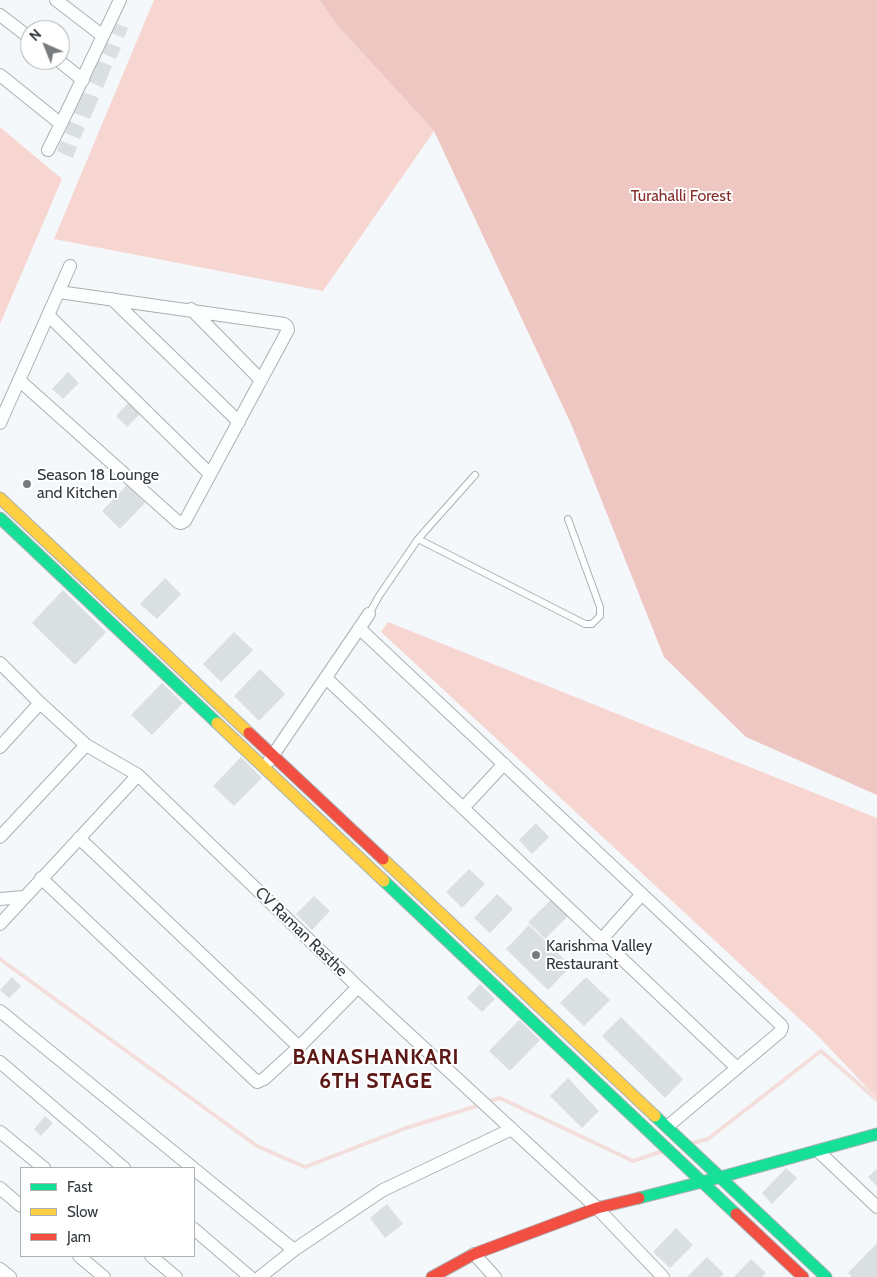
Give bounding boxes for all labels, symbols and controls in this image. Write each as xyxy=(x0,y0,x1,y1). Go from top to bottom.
north arrow xyxy=(20,20,70,70)
text: N xyxy=(25,25,45,45)
park label: Turahalli Forest xyxy=(631,186,731,206)
place label: Season 18 Lounge and Kitchen xyxy=(37,465,159,503)
marker: Season 18 Lounge and Kitchen xyxy=(21,478,33,490)
street label: CV Raman Rasthe xyxy=(251,883,351,981)
place label: Karishma Valley Restaurant xyxy=(546,936,652,974)
marker: Karishma Valley Restaurant xyxy=(530,949,542,961)
district label: BANASHANKARI 6TH STAGE xyxy=(291,1045,461,1095)
legend xyxy=(20,1167,195,1257)
text: Fast xyxy=(67,1178,92,1196)
text: Slow xyxy=(67,1203,98,1221)
text: Jam xyxy=(67,1228,91,1246)

